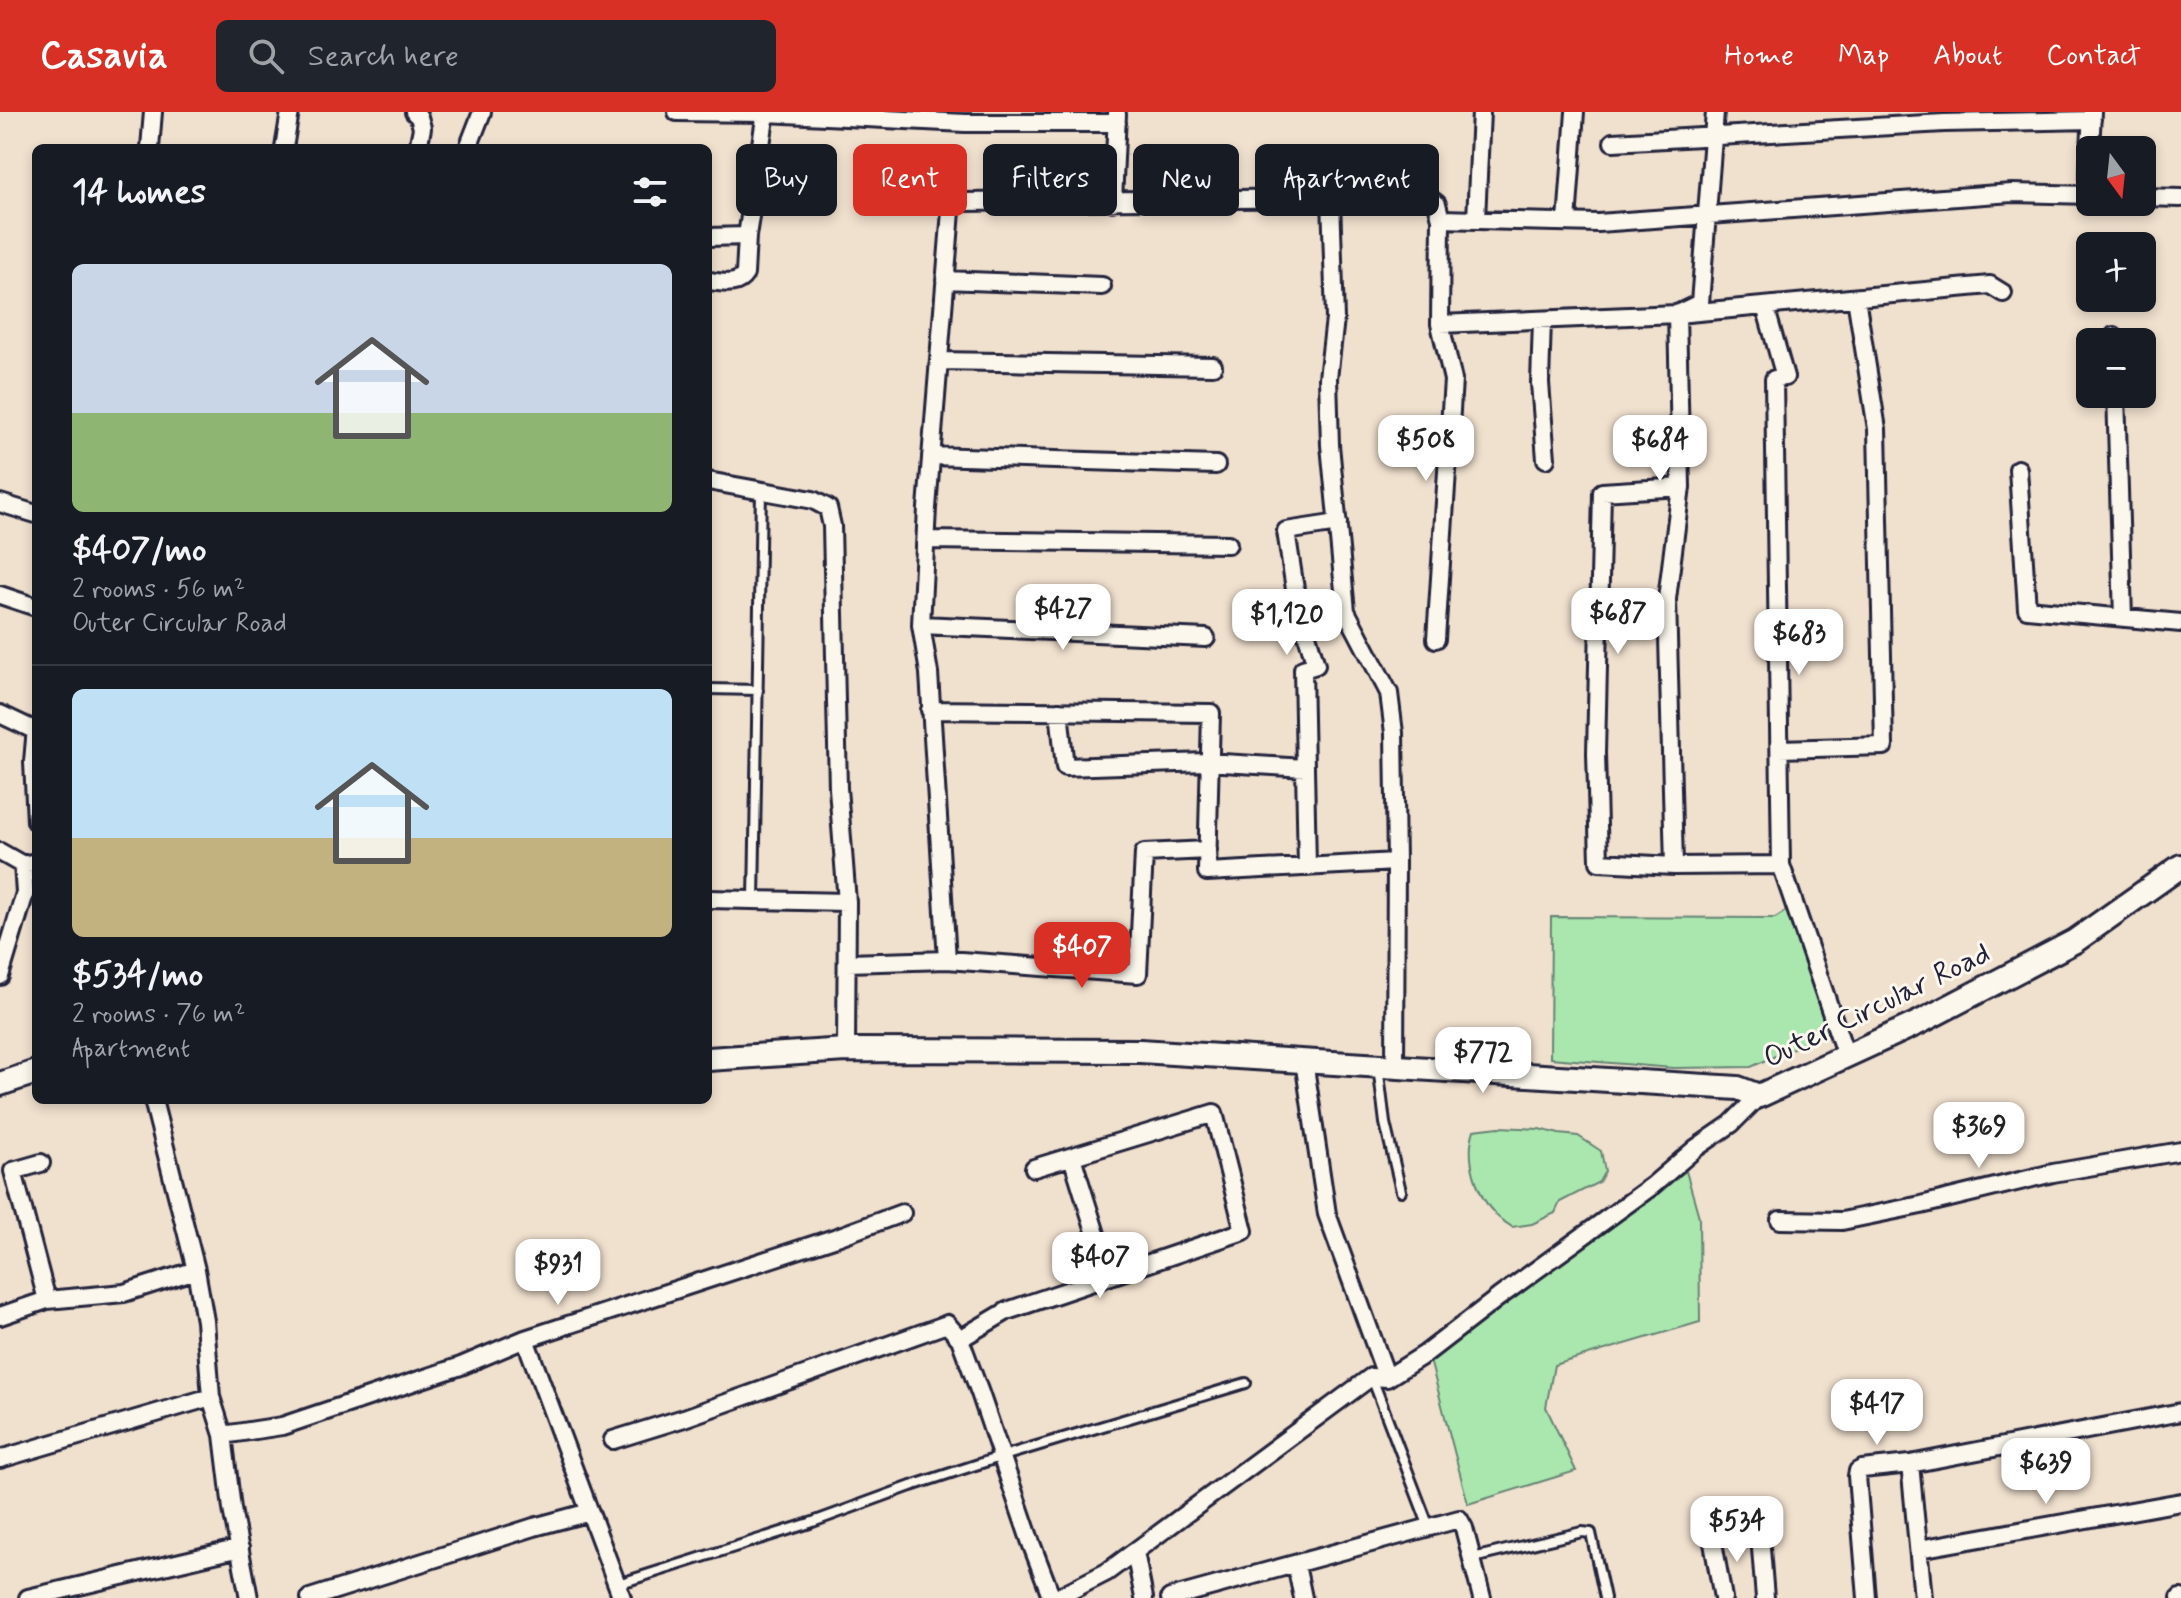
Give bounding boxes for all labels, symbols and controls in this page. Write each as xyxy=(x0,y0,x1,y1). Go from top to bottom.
search box xyxy=(216,20,776,92)
text: Casavia xyxy=(40,32,168,81)
icon: search xyxy=(244,34,288,78)
text: Search here xyxy=(308,37,459,76)
text: Home xyxy=(1724,38,1794,75)
text: Map xyxy=(1838,38,1889,75)
text: About xyxy=(1933,38,2002,75)
text: Contact xyxy=(2046,38,2141,75)
north arrow xyxy=(2076,136,2156,216)
map controls xyxy=(2076,136,2156,408)
chip: Buy xyxy=(736,144,837,216)
chip: Rent xyxy=(853,144,967,216)
chip: Filters xyxy=(983,144,1117,216)
chip: New xyxy=(1133,144,1239,216)
chip: Apartment xyxy=(1255,144,1439,216)
text: 14 homes xyxy=(72,170,206,215)
icon: filters xyxy=(628,170,672,214)
button: + xyxy=(2076,232,2156,312)
icon: home xyxy=(300,316,444,460)
button: − xyxy=(2076,328,2156,408)
pin: $508 xyxy=(1379,415,1473,483)
pin: $684 xyxy=(1613,415,1707,483)
text: $508 xyxy=(1396,424,1456,458)
text: $684 xyxy=(1631,424,1689,458)
text: $407/mo xyxy=(72,528,207,573)
text: 2 rooms · 56 m² xyxy=(72,573,245,607)
pin: $427 xyxy=(1016,584,1110,652)
pin: $687 xyxy=(1571,588,1665,656)
pin: $1,120 xyxy=(1222,589,1352,657)
text: $427 xyxy=(1034,593,1092,627)
text: $687 xyxy=(1589,597,1647,631)
text: $1,120 xyxy=(1250,598,1324,632)
text: Outer Circular Road xyxy=(72,607,287,641)
pin: $683 xyxy=(1752,609,1846,677)
text: $683 xyxy=(1772,618,1826,652)
icon: home xyxy=(300,741,444,885)
pin: $407 xyxy=(1035,922,1129,990)
text: $407 xyxy=(1052,931,1112,965)
street label: Outer Circular Road xyxy=(1757,934,1997,1078)
text: $534/mo xyxy=(72,953,203,998)
text: 2 rooms · 76 m² xyxy=(72,998,245,1032)
pin: $772 xyxy=(1436,1027,1530,1095)
text: Apartment xyxy=(72,1032,190,1066)
text: $772 xyxy=(1453,1036,1513,1070)
pin: $369 xyxy=(1932,1102,2026,1170)
text: $369 xyxy=(1951,1111,2007,1145)
pin: $407 xyxy=(1053,1232,1147,1300)
pin: $931 xyxy=(511,1239,605,1307)
text: $407 xyxy=(1070,1241,1130,1275)
text: $931 xyxy=(533,1248,583,1282)
pin: $417 xyxy=(1830,1379,1924,1447)
text: $417 xyxy=(1849,1388,1905,1422)
pin: $639 xyxy=(1999,1438,2093,1506)
text: $639 xyxy=(2019,1447,2073,1481)
pin: $534 xyxy=(1690,1496,1784,1564)
text: $534 xyxy=(1708,1505,1766,1539)

